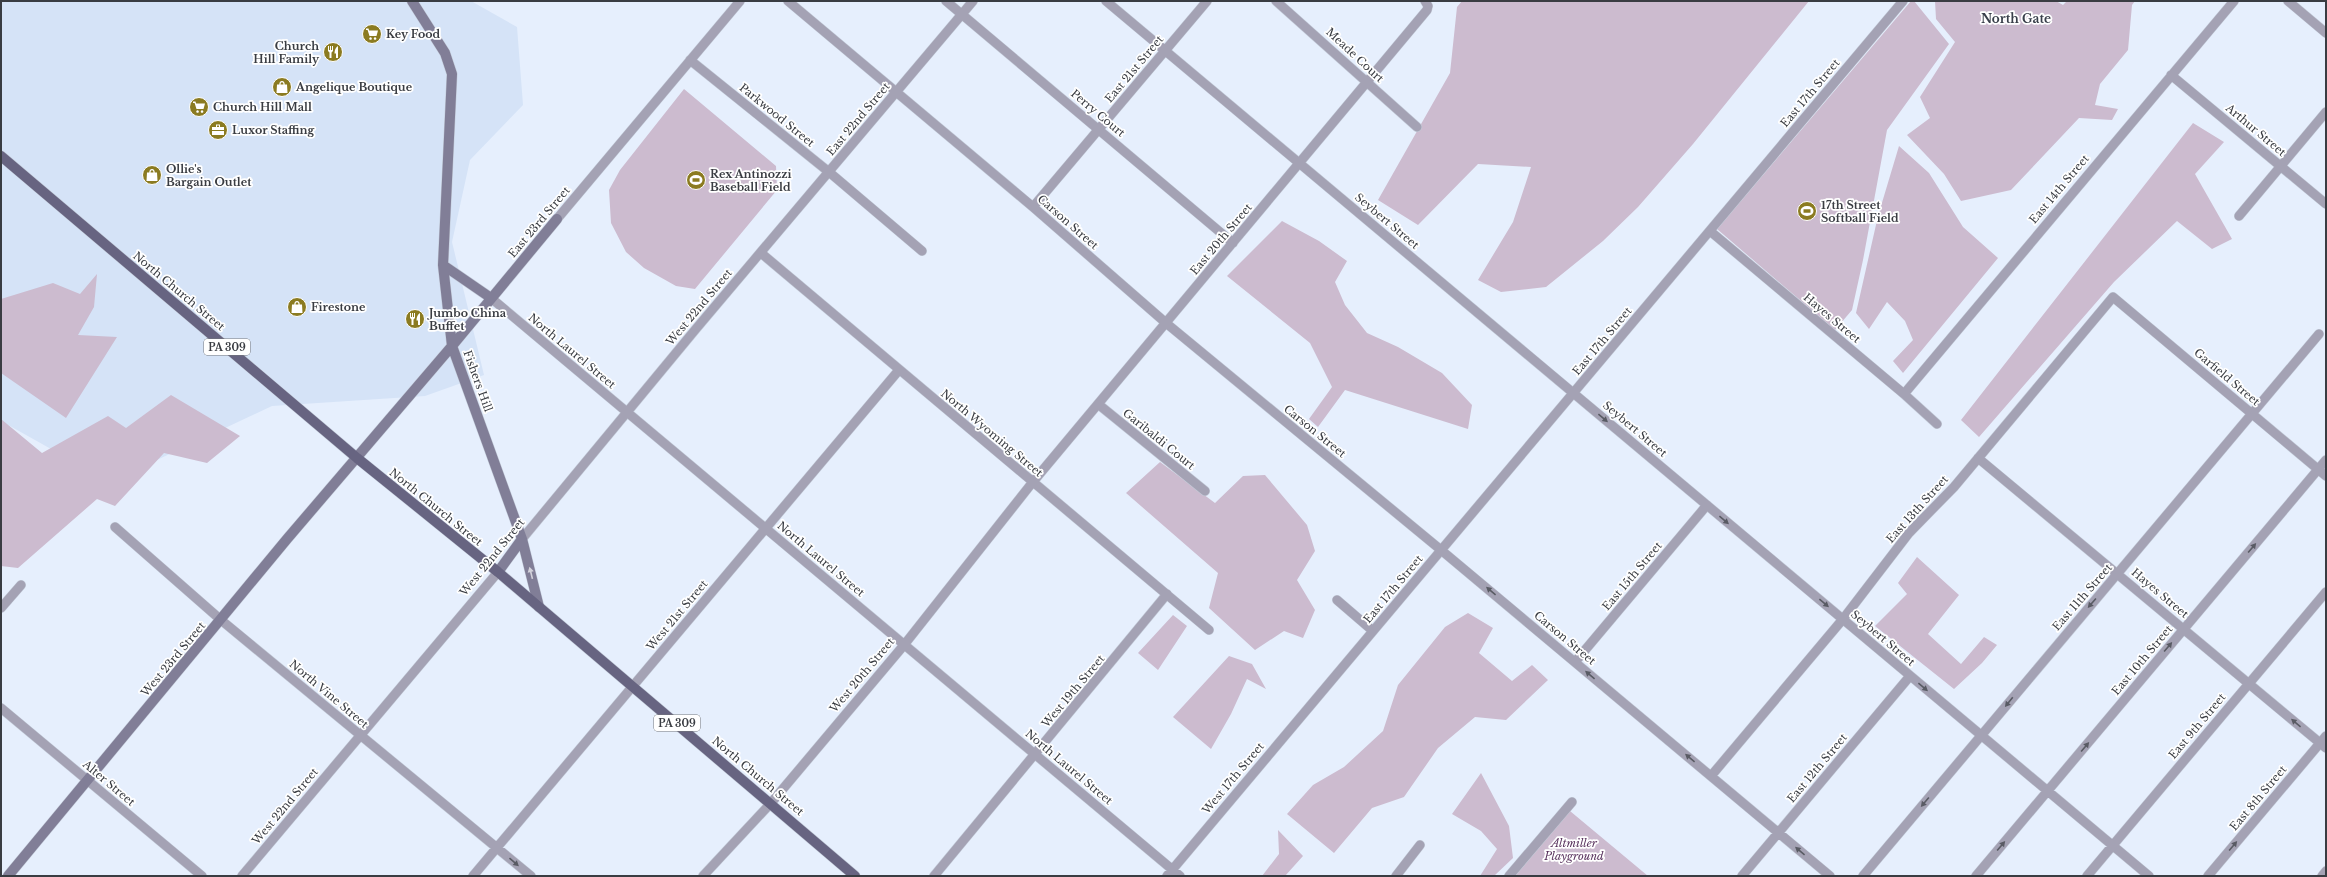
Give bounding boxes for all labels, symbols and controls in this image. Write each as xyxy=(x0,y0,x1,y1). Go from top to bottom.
district label: North Gate xyxy=(1981,11,2051,26)
supermarket icon: Key Food xyxy=(361,23,383,45)
street label: Meade Court xyxy=(1323,25,1387,86)
place label: Key Food xyxy=(386,27,440,41)
street label: East 21st Street xyxy=(1102,32,1167,105)
place label: Church Hill Family xyxy=(253,39,320,66)
restaurant icon: Church Hill Family xyxy=(322,41,344,63)
street label: East 17th Street xyxy=(1777,55,1843,130)
shop icon: Angelique Boutique xyxy=(271,76,293,98)
street label: East 22nd Street xyxy=(823,79,893,158)
place label: Angelique Boutique xyxy=(295,80,413,94)
street label: Parkwood Street xyxy=(737,80,818,150)
street label: Perry Court xyxy=(1068,86,1129,140)
supermarket icon: Church Hill Mall xyxy=(188,96,210,118)
place label: Church Hill Mall xyxy=(213,100,312,114)
street label: Arthur Street xyxy=(2222,100,2290,160)
office icon: Luxor Staffing xyxy=(207,119,229,141)
place label: Luxor Staffing xyxy=(232,123,315,137)
street label: East 14th Street xyxy=(2026,151,2092,226)
place label: Ollie's Bargain Outlet xyxy=(166,162,252,189)
shop icon: Ollie's Bargain Outlet xyxy=(141,164,163,186)
place label: Rex Antinozzi Baseball Field xyxy=(710,167,791,194)
sports icon: Rex Antinozzi Baseball Field xyxy=(685,169,707,191)
street label: East 23rd Street xyxy=(505,183,573,260)
street label: Seybert Street xyxy=(1352,190,1423,252)
street label: Carson Street xyxy=(1035,192,1102,253)
place label: 17th Street Softball Field xyxy=(1821,198,1899,225)
street label: East 20th Street xyxy=(1187,200,1256,278)
sports icon: 17th Street Softball Field xyxy=(1796,200,1818,222)
street label: North Church Street xyxy=(130,249,228,334)
street label: West 22nd Street xyxy=(662,265,736,349)
street label: Hayes Street xyxy=(1801,290,1864,347)
shop icon: Firestone xyxy=(286,296,308,318)
place label: Firestone xyxy=(311,300,366,314)
street label: East 17th Street xyxy=(1569,303,1635,378)
place label: Jumbo China Buffet xyxy=(427,306,507,333)
restaurant icon: Jumbo China Buffet xyxy=(404,308,426,330)
street label: North Laurel Street xyxy=(526,310,619,392)
road number: PA 309 xyxy=(204,339,250,355)
street label: Garfield Street xyxy=(2191,345,2263,409)
street label: Fishers Hill xyxy=(460,348,496,414)
street label: North Wyoming Street xyxy=(938,386,1046,480)
street label: Seybert Street xyxy=(1600,398,1671,460)
street label: Carson Street xyxy=(1281,402,1350,461)
street label: Garibaldi Court xyxy=(1120,406,1199,473)
one-way arrow xyxy=(1598,414,1609,423)
street label: North Church Street xyxy=(387,465,486,549)
street label: East 13th Street xyxy=(1883,472,1952,546)
street label: West 22nd Street xyxy=(456,515,528,599)
one-way arrow xyxy=(1719,515,1730,524)
street label: North Laurel Street xyxy=(775,518,868,600)
street label: East 15th Street xyxy=(1599,538,1665,613)
one-way arrow xyxy=(2248,543,2257,553)
street label: East 17th Street xyxy=(1360,551,1426,626)
street label: East 11th Street xyxy=(2049,560,2115,633)
street label: Hayes Street xyxy=(2129,565,2192,622)
one-way arrow xyxy=(527,567,533,579)
street label: West 21st Street xyxy=(643,576,711,654)
one-way arrow xyxy=(1485,587,1496,596)
one-way arrow xyxy=(2088,597,2097,608)
one-way arrow xyxy=(1818,599,1829,608)
street label: Seybert Street xyxy=(1848,607,1919,669)
street label: Carson Street xyxy=(1531,608,1599,668)
street label: West 23rd Street xyxy=(137,618,209,700)
street label: East 10th Street xyxy=(2109,621,2176,698)
street label: West 20th Street xyxy=(826,634,898,716)
one-way arrow xyxy=(2164,642,2173,653)
street label: West 19th Street xyxy=(1038,651,1108,731)
street label: North Vine Street xyxy=(287,657,372,732)
one-way arrow xyxy=(1585,670,1596,679)
one-way arrow xyxy=(1918,682,1929,691)
street label: East 9th Street xyxy=(2165,690,2229,762)
one-way arrow xyxy=(2004,697,2013,708)
road number: PA 309 xyxy=(654,715,700,731)
one-way arrow xyxy=(2291,718,2301,727)
street label: North Laurel Street xyxy=(1023,726,1116,808)
street label: East 12th Street xyxy=(1784,730,1851,805)
street label: North Church Street xyxy=(709,734,807,819)
street label: West 17th Street xyxy=(1198,739,1268,817)
one-way arrow xyxy=(2080,741,2089,752)
one-way arrow xyxy=(1685,754,1695,763)
street label: Alter Street xyxy=(79,757,139,809)
street label: East 8th Street xyxy=(2227,762,2290,834)
street label: West 22nd Street xyxy=(248,764,322,848)
one-way arrow xyxy=(1921,797,1930,807)
park label: Altmiller Playground xyxy=(1543,836,1604,863)
one-way arrow xyxy=(1996,841,2005,852)
one-way arrow xyxy=(2229,841,2238,852)
one-way arrow xyxy=(1795,846,1806,855)
one-way arrow xyxy=(509,857,519,866)

